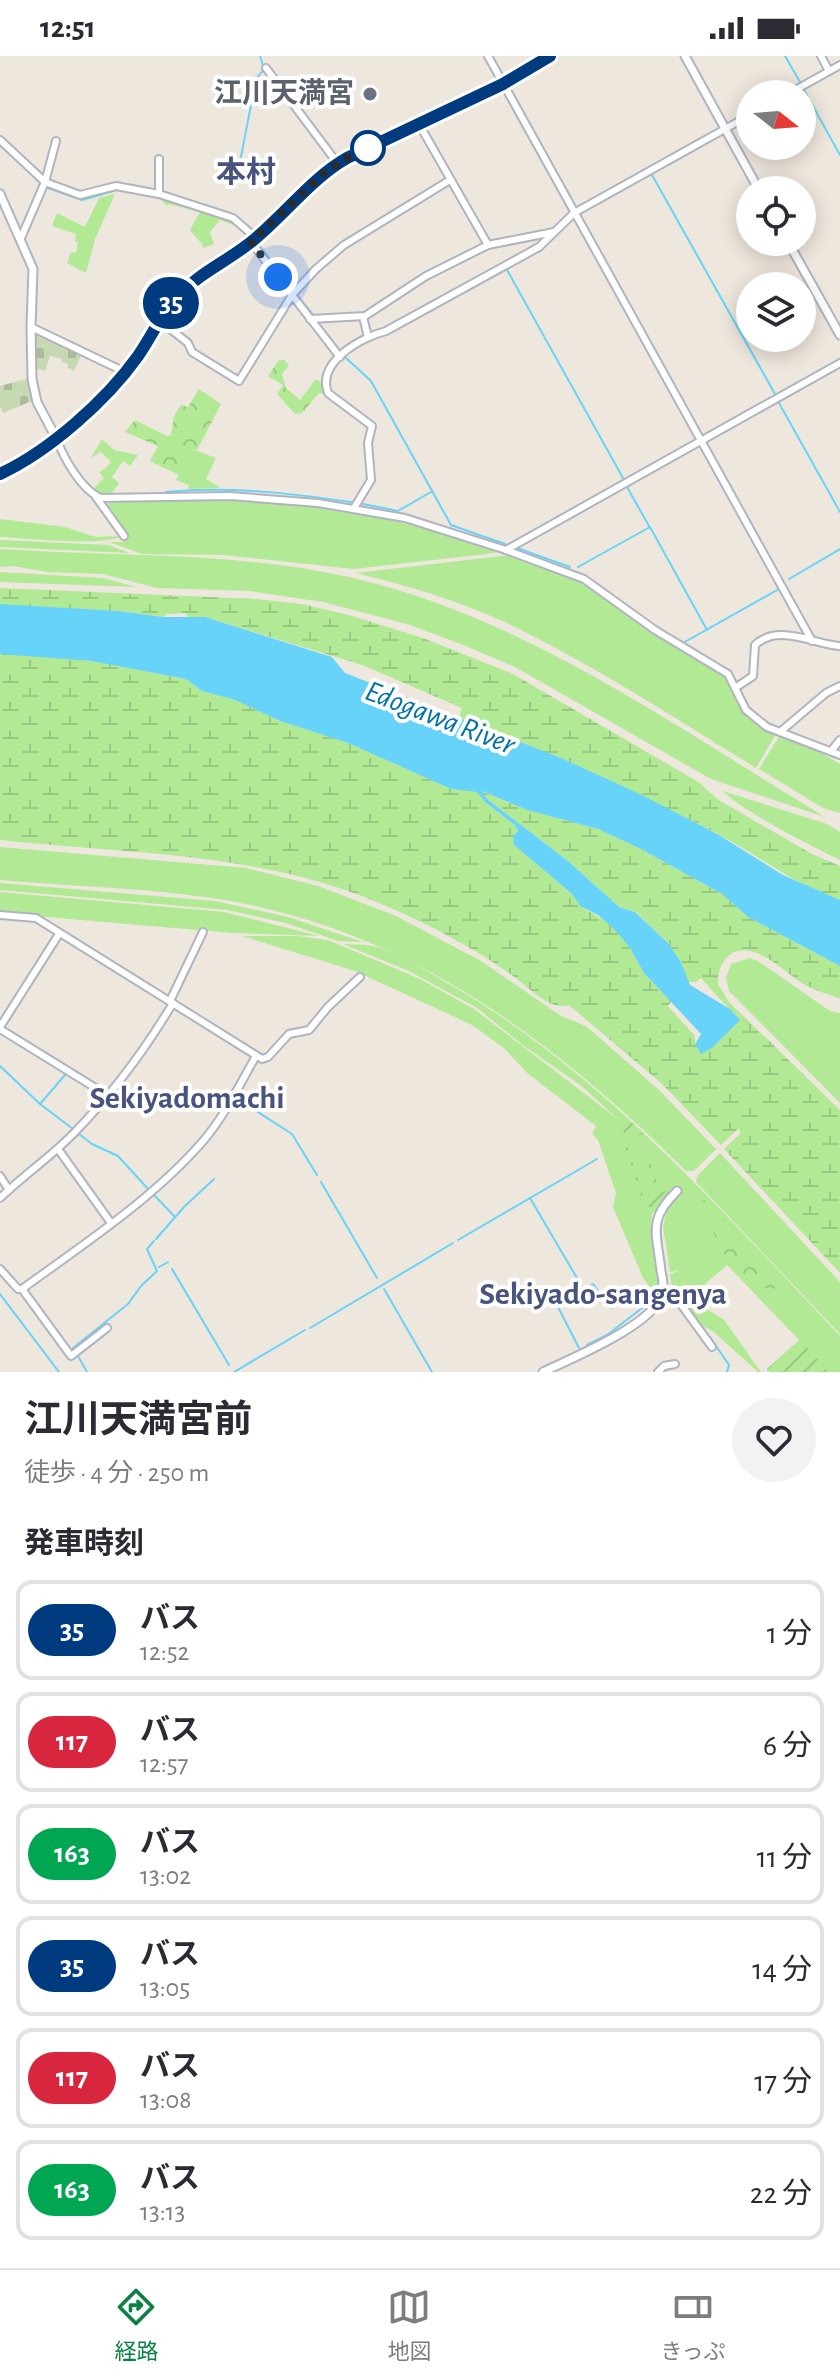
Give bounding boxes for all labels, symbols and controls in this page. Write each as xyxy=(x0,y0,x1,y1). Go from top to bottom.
text: 12:51 xyxy=(40,13,96,43)
place label: 江川天満宮 xyxy=(214,77,354,108)
north arrow xyxy=(736,80,816,160)
map controls xyxy=(736,80,816,352)
marker: 江川天満宮 xyxy=(361,85,379,103)
unlabelled marker xyxy=(351,131,385,165)
district label: 本村 xyxy=(216,156,276,188)
button: locate xyxy=(736,176,816,256)
your location xyxy=(258,257,298,297)
button: layers xyxy=(736,272,816,352)
line badge: 35 xyxy=(135,277,207,329)
text: 35 xyxy=(159,289,183,317)
water label: Edogawa River xyxy=(361,676,520,761)
district label: Sekiyadomachi xyxy=(89,1082,285,1114)
district label: Sekiyado-sangenya xyxy=(479,1278,727,1310)
button: heart xyxy=(732,1398,816,1482)
text: 江川天満宮前 xyxy=(24,1402,252,1440)
text: 徒歩 · 4 分 · 250 m xyxy=(24,1460,209,1486)
text: 発車時刻 xyxy=(24,1529,144,1559)
text: バス xyxy=(140,1604,200,1634)
text: 35 xyxy=(60,1616,84,1644)
text: 1 分 xyxy=(767,1619,812,1649)
text: 12:52 xyxy=(140,1639,189,1665)
text: バス xyxy=(140,1716,200,1746)
text: 117 xyxy=(56,1728,88,1756)
text: 6 分 xyxy=(763,1731,812,1761)
text: 12:57 xyxy=(140,1751,188,1777)
text: バス xyxy=(140,1828,200,1858)
text: 163 xyxy=(54,1840,90,1868)
text: 11 分 xyxy=(756,1843,812,1873)
text: 13:02 xyxy=(140,1863,191,1889)
text: バス xyxy=(140,1940,200,1970)
text: 35 xyxy=(60,1952,84,1980)
text: 14 分 xyxy=(752,1955,812,1985)
text: 13:05 xyxy=(140,1975,190,2001)
text: バス xyxy=(140,2052,200,2082)
text: 117 xyxy=(56,2064,88,2092)
text: 17 分 xyxy=(754,2067,812,2097)
text: 13:08 xyxy=(140,2087,192,2113)
text: バス xyxy=(140,2164,200,2194)
text: 163 xyxy=(54,2176,90,2204)
text: 22 分 xyxy=(750,2179,812,2209)
text: 13:13 xyxy=(140,2199,185,2225)
tab: 経路 xyxy=(114,2285,158,2365)
tab: 地図 xyxy=(387,2285,431,2365)
tab: きっぷ xyxy=(660,2285,726,2365)

